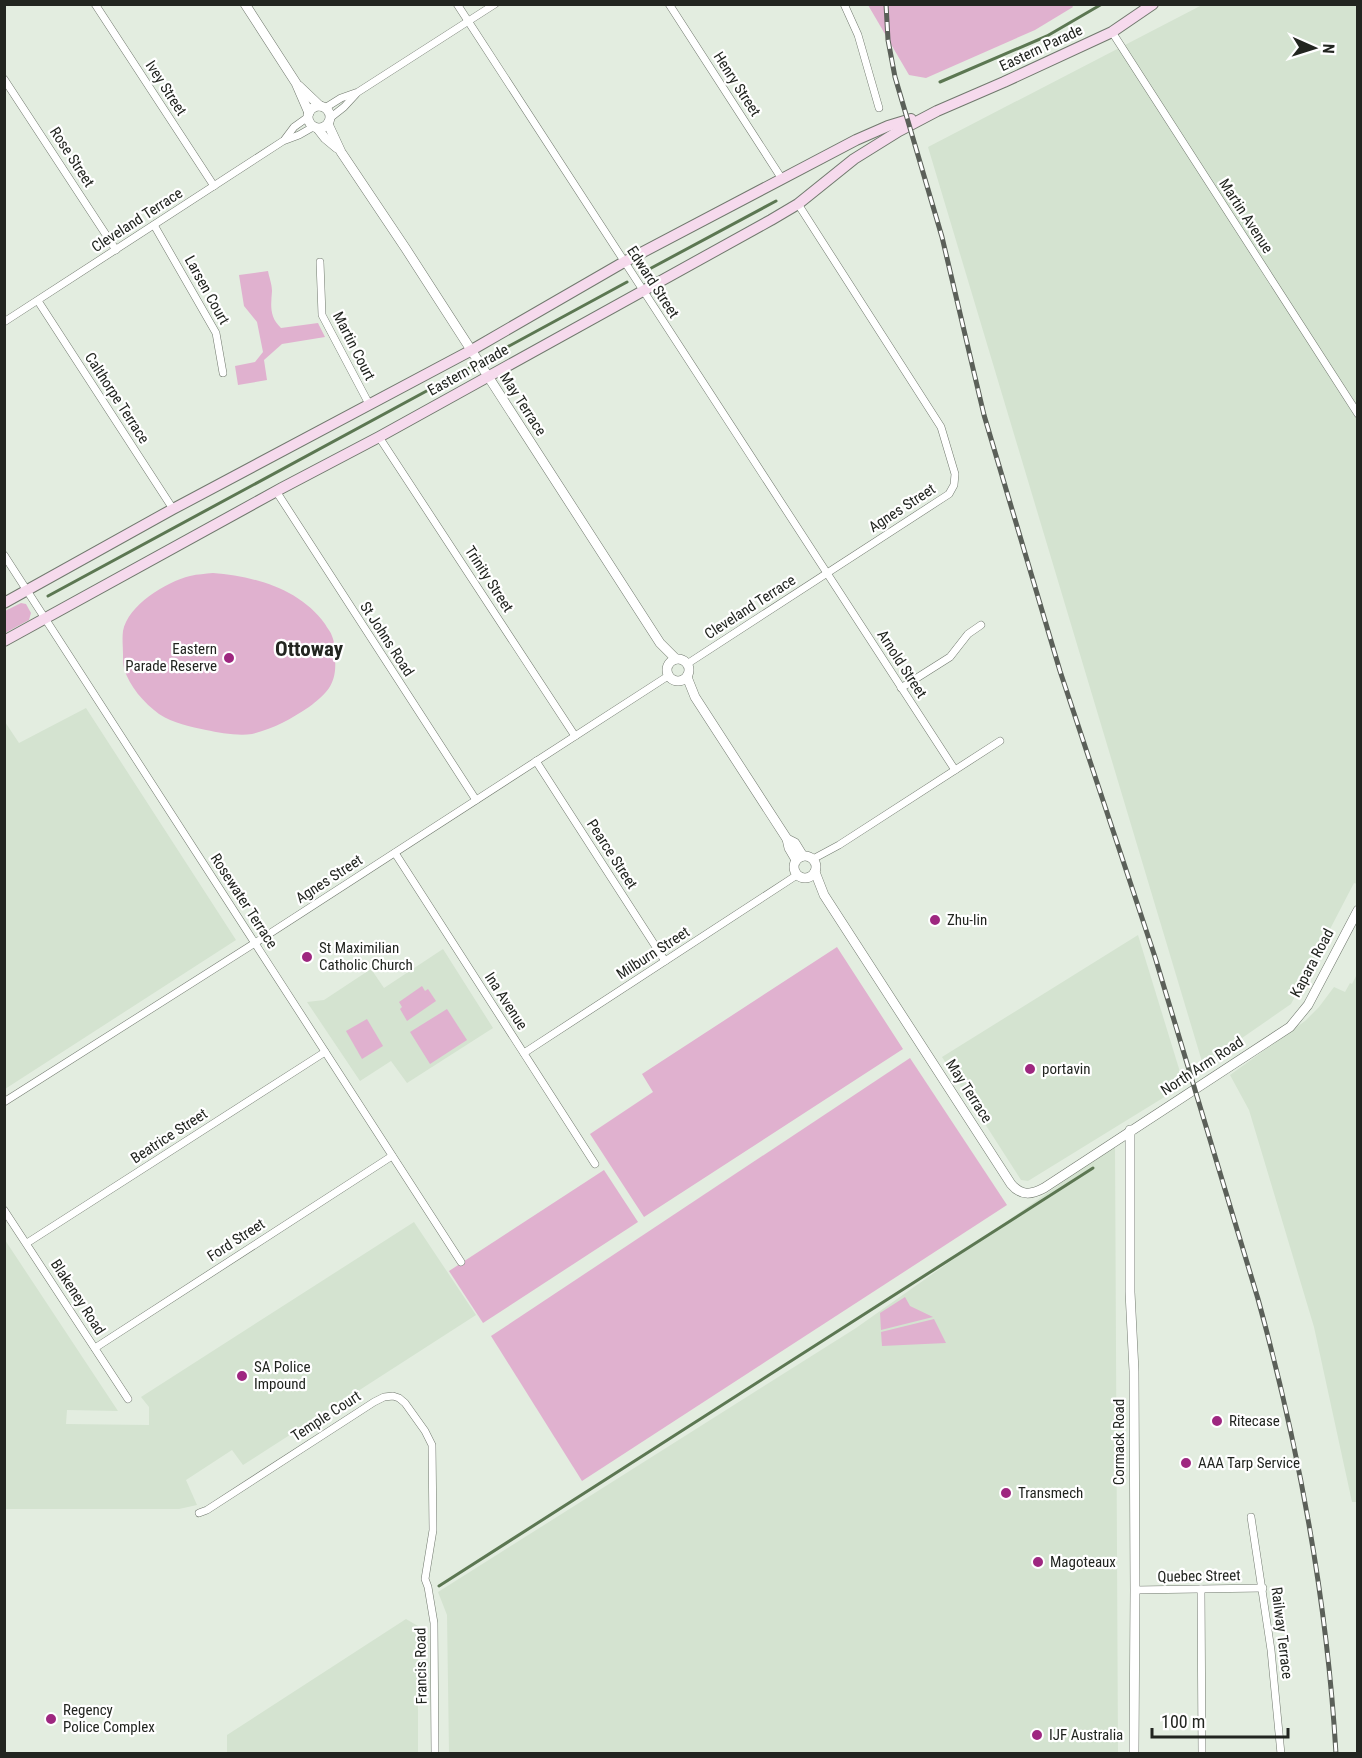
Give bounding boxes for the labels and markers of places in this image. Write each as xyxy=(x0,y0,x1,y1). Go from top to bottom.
place label: Eastern Parade Reserve xyxy=(125,640,217,675)
marker: Eastern Parade Reserve xyxy=(222,651,236,665)
place label: Zhu-lin xyxy=(947,911,987,929)
marker: Zhu-lin xyxy=(928,913,942,927)
place label: St Maximilian Catholic Church xyxy=(319,939,413,974)
marker: St Maximilian Catholic Church xyxy=(300,950,314,964)
place label: portavin xyxy=(1042,1060,1091,1078)
marker: portavin xyxy=(1023,1062,1037,1076)
place label: SA Police Impound xyxy=(254,1358,310,1393)
marker: SA Police Impound xyxy=(235,1369,249,1383)
place label: Ritecase xyxy=(1229,1412,1280,1430)
marker: Ritecase xyxy=(1210,1414,1224,1428)
place label: AAA Tarp Service xyxy=(1198,1454,1300,1472)
marker: AAA Tarp Service xyxy=(1179,1456,1193,1470)
place label: Transmech xyxy=(1018,1484,1083,1502)
marker: Transmech xyxy=(999,1486,1013,1500)
place label: Magoteaux xyxy=(1050,1553,1116,1571)
marker: Magoteaux xyxy=(1031,1555,1045,1569)
place label: Regency Police Complex xyxy=(63,1701,155,1736)
marker: Regency Police Complex xyxy=(44,1712,58,1726)
place label: IJF Australia xyxy=(1049,1726,1123,1744)
marker: IJF Australia xyxy=(1030,1728,1044,1742)

